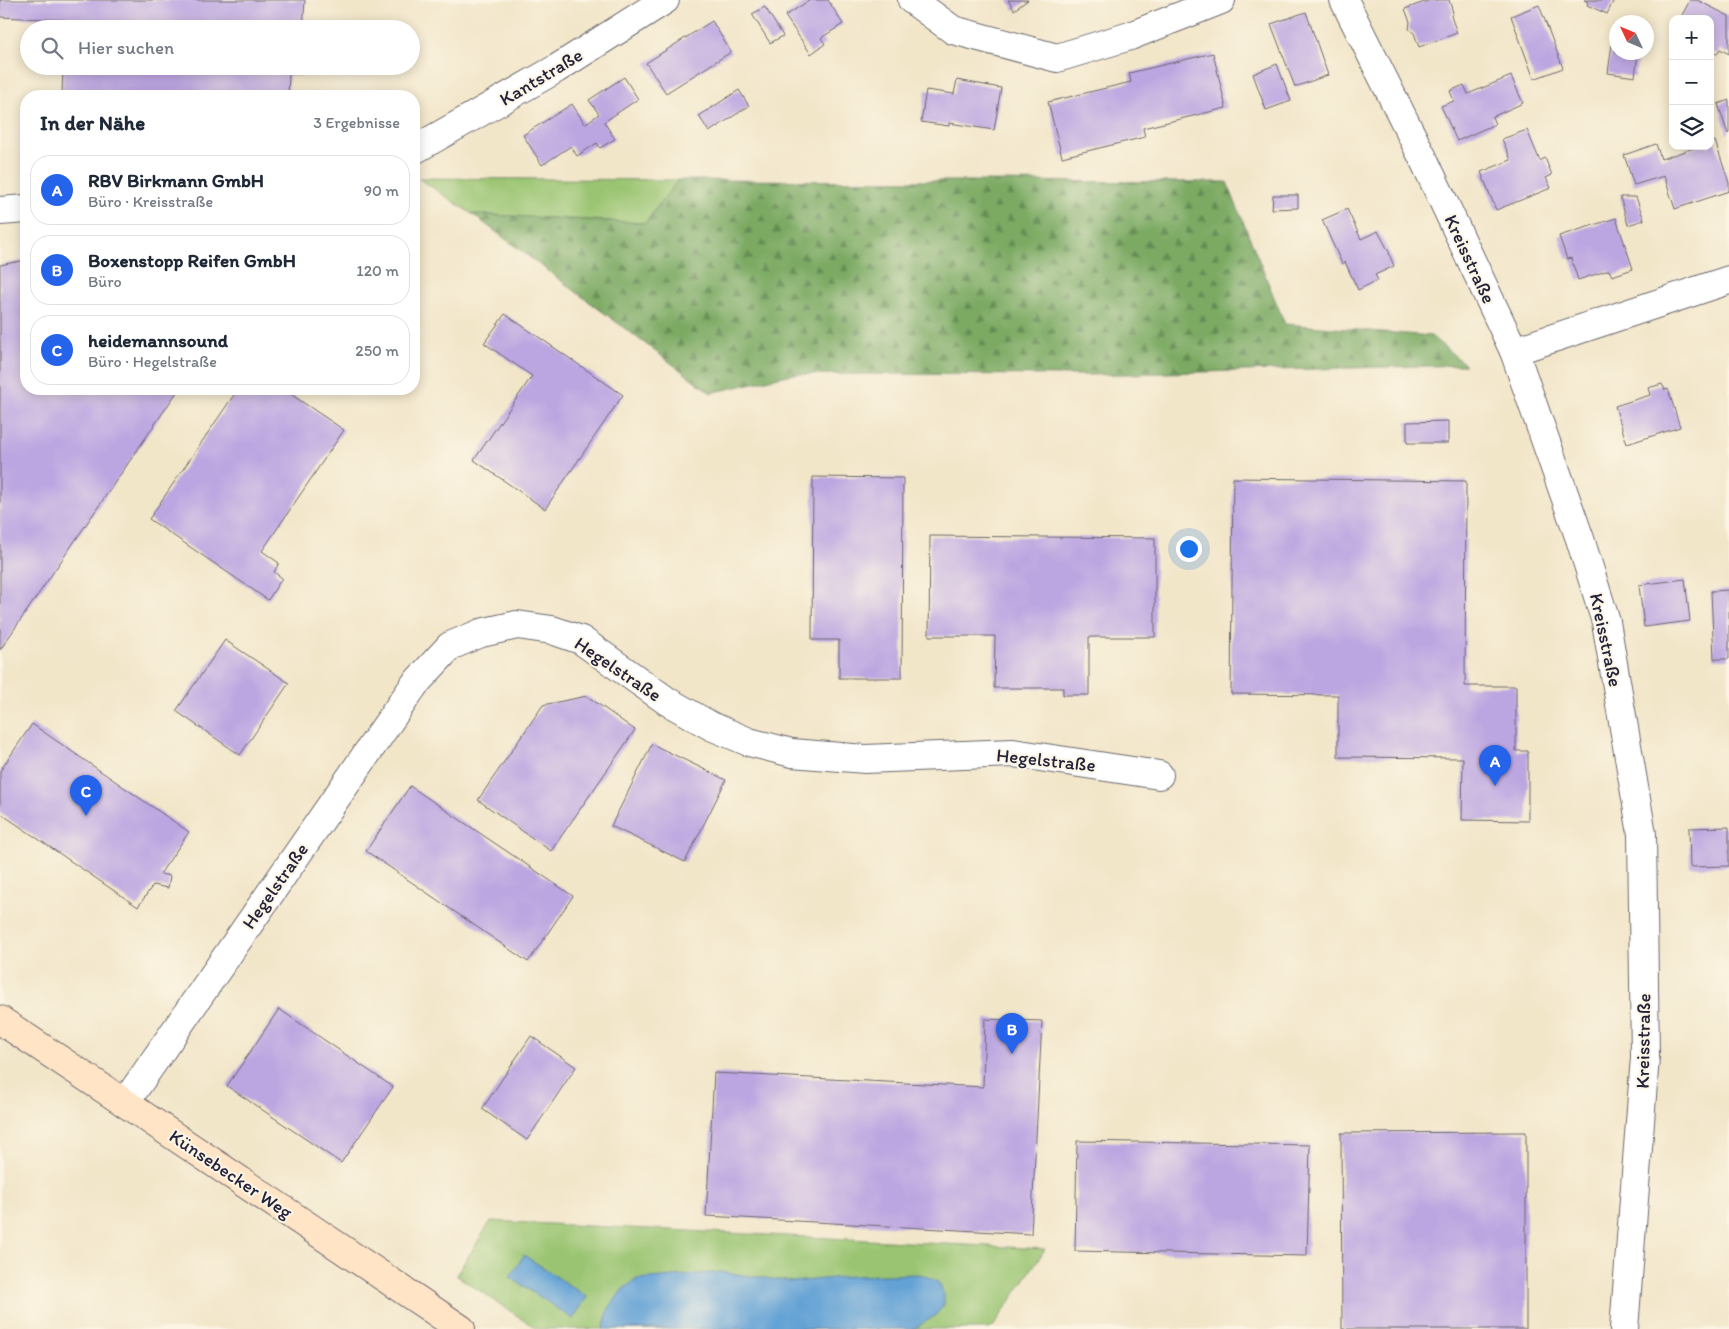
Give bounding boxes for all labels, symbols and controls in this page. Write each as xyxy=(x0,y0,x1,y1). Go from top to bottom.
north arrow xyxy=(1609,15,1654,60)
map controls xyxy=(1669,15,1714,150)
button: + xyxy=(1669,15,1714,60)
search box xyxy=(20,20,420,75)
icon: search xyxy=(38,34,66,62)
text: Hier suchen xyxy=(78,36,174,59)
street label: Kantstraße xyxy=(495,43,587,111)
button: − xyxy=(1669,60,1714,105)
button: layers xyxy=(1669,105,1714,150)
text: In der Nähe xyxy=(40,110,145,135)
text: 3 Ergebnisse xyxy=(313,113,400,132)
text: RBV Birkmann GmbH xyxy=(88,169,264,192)
text: A xyxy=(52,181,62,200)
text: 90 m xyxy=(364,181,399,200)
text: Büro · Kreisstraße xyxy=(88,192,213,211)
street label: Kreisstraße xyxy=(1439,211,1501,307)
text: Boxenstopp Reifen GmbH xyxy=(88,249,296,272)
text: B xyxy=(52,261,62,280)
text: 120 m xyxy=(356,261,399,280)
text: Büro xyxy=(88,272,122,291)
text: heidemannsound xyxy=(88,329,228,352)
text: C xyxy=(52,341,62,360)
text: 250 m xyxy=(355,341,399,360)
text: Büro · Hegelstraße xyxy=(88,352,217,371)
your location xyxy=(1176,536,1202,562)
street label: Kreisstraße xyxy=(1585,591,1627,689)
street label: Hegelstraße xyxy=(570,632,666,706)
street label: Hegelstraße xyxy=(995,743,1097,777)
pin: A xyxy=(1479,745,1511,786)
pin: C xyxy=(70,775,102,816)
street label: Hegelstraße xyxy=(237,839,313,933)
street label: Kreisstraße xyxy=(1631,993,1655,1089)
pin: B xyxy=(996,1013,1028,1054)
street label: Künsebecker Weg xyxy=(165,1124,297,1224)

